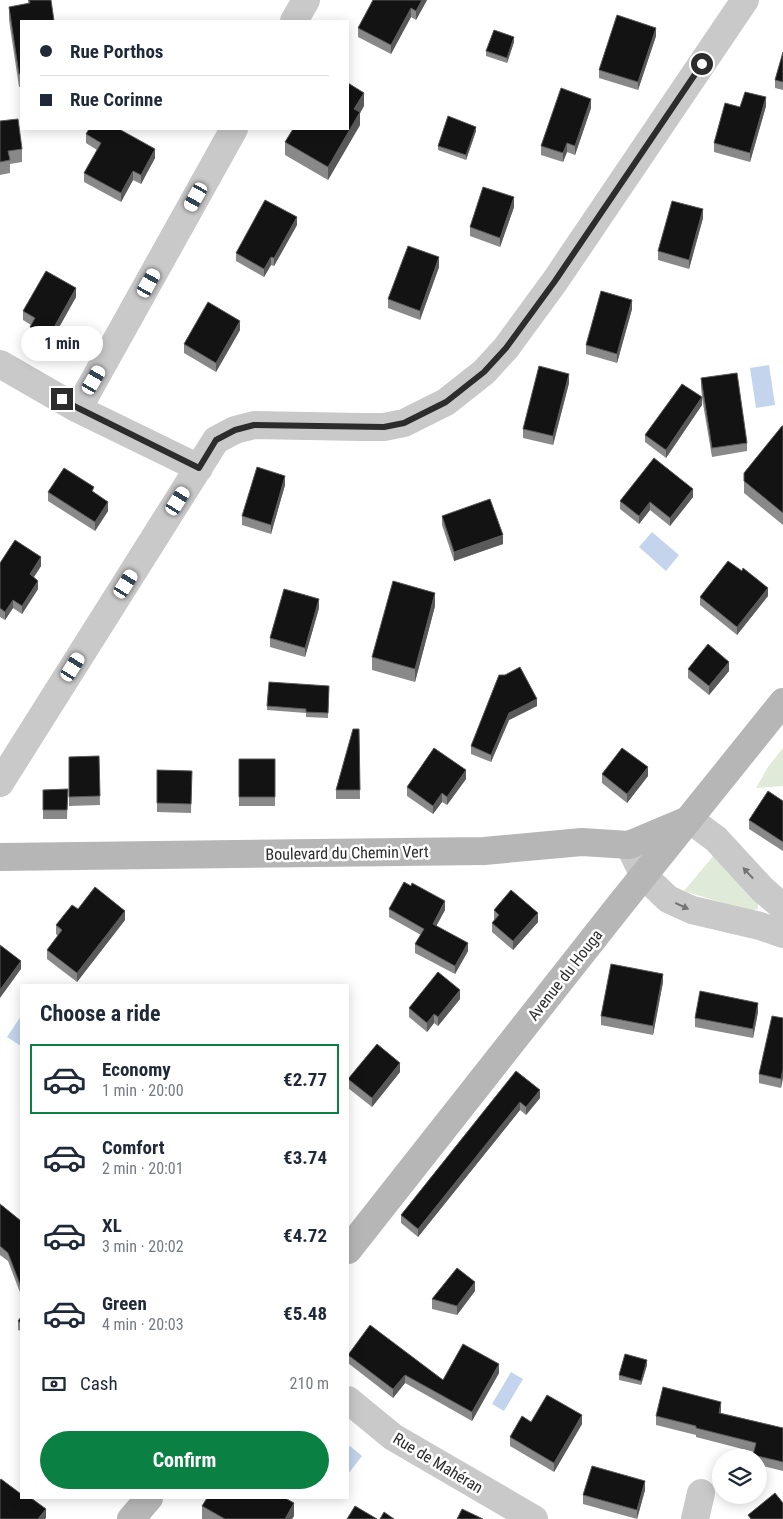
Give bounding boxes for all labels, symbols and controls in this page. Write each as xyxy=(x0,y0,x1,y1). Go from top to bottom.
text: Rue Porthos xyxy=(70,40,163,63)
route start xyxy=(691,53,713,75)
text: Rue Corinne xyxy=(70,88,162,111)
car xyxy=(182,180,209,214)
car xyxy=(135,266,162,300)
callout: 1 min xyxy=(21,326,103,362)
text: 1 min xyxy=(44,334,80,353)
car xyxy=(80,363,107,397)
route end xyxy=(51,388,73,410)
car xyxy=(163,484,192,518)
car xyxy=(111,567,140,601)
car xyxy=(58,650,87,684)
street label: Boulevard du Chemin Vert xyxy=(265,842,429,864)
one-way arrow xyxy=(742,868,754,880)
one-way arrow xyxy=(675,902,689,910)
street label: Avenue du Houga xyxy=(524,926,606,1024)
text: Choose a ride xyxy=(40,1001,161,1026)
icon: car xyxy=(42,1057,87,1102)
text: Economy xyxy=(102,1058,171,1081)
text: €2.77 xyxy=(283,1068,327,1091)
text: 1 min · 20:00 xyxy=(102,1081,184,1100)
icon: car xyxy=(42,1135,87,1180)
text: Comfort xyxy=(102,1136,165,1159)
text: €3.74 xyxy=(283,1146,327,1169)
text: 2 min · 20:01 xyxy=(102,1159,184,1178)
icon: car xyxy=(42,1213,87,1258)
text: XL xyxy=(102,1214,122,1237)
text: €4.72 xyxy=(283,1224,327,1247)
text: 3 min · 20:02 xyxy=(102,1237,184,1256)
icon: car xyxy=(42,1291,87,1336)
text: Green xyxy=(102,1292,147,1315)
text: €5.48 xyxy=(283,1302,327,1325)
text: 4 min · 20:03 xyxy=(102,1315,184,1334)
icon: cash xyxy=(40,1370,68,1398)
text: Cash xyxy=(80,1372,118,1395)
text: 210 m xyxy=(290,1374,329,1393)
street label: Rue de Mahéran xyxy=(390,1429,486,1497)
button: Confirm xyxy=(40,1431,329,1489)
map controls xyxy=(712,1449,767,1504)
button: layers xyxy=(712,1449,767,1504)

